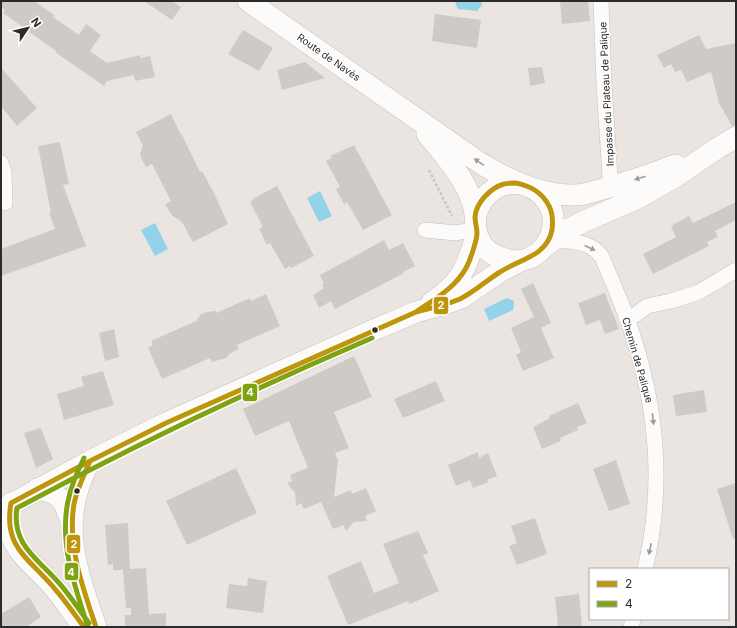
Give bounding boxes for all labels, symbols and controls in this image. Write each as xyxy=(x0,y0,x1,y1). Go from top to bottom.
north arrow xyxy=(8,8,48,48)
text: N xyxy=(28,15,44,30)
street label: Impasse du Plateau de Palique xyxy=(596,21,616,167)
street label: Route de Navès xyxy=(295,31,363,83)
one-way arrow xyxy=(474,158,485,166)
one-way arrow xyxy=(634,175,646,181)
one-way arrow xyxy=(584,245,596,251)
line badge: 2 xyxy=(433,296,449,315)
text: 2 xyxy=(438,298,445,312)
street label: Chemin de Palique xyxy=(620,316,656,404)
unlabelled marker xyxy=(370,325,380,335)
line badge: 4 xyxy=(242,383,258,402)
text: 4 xyxy=(246,385,254,399)
one-way arrow xyxy=(650,413,656,425)
unlabelled marker xyxy=(72,486,82,496)
line badge: 2 xyxy=(66,534,81,554)
text: 2 xyxy=(71,537,78,551)
one-way arrow xyxy=(646,543,652,555)
line badge: 4 xyxy=(64,562,79,581)
text: 4 xyxy=(67,565,75,579)
legend xyxy=(589,568,729,620)
text: 2 xyxy=(625,576,632,591)
text: 4 xyxy=(625,596,633,611)

